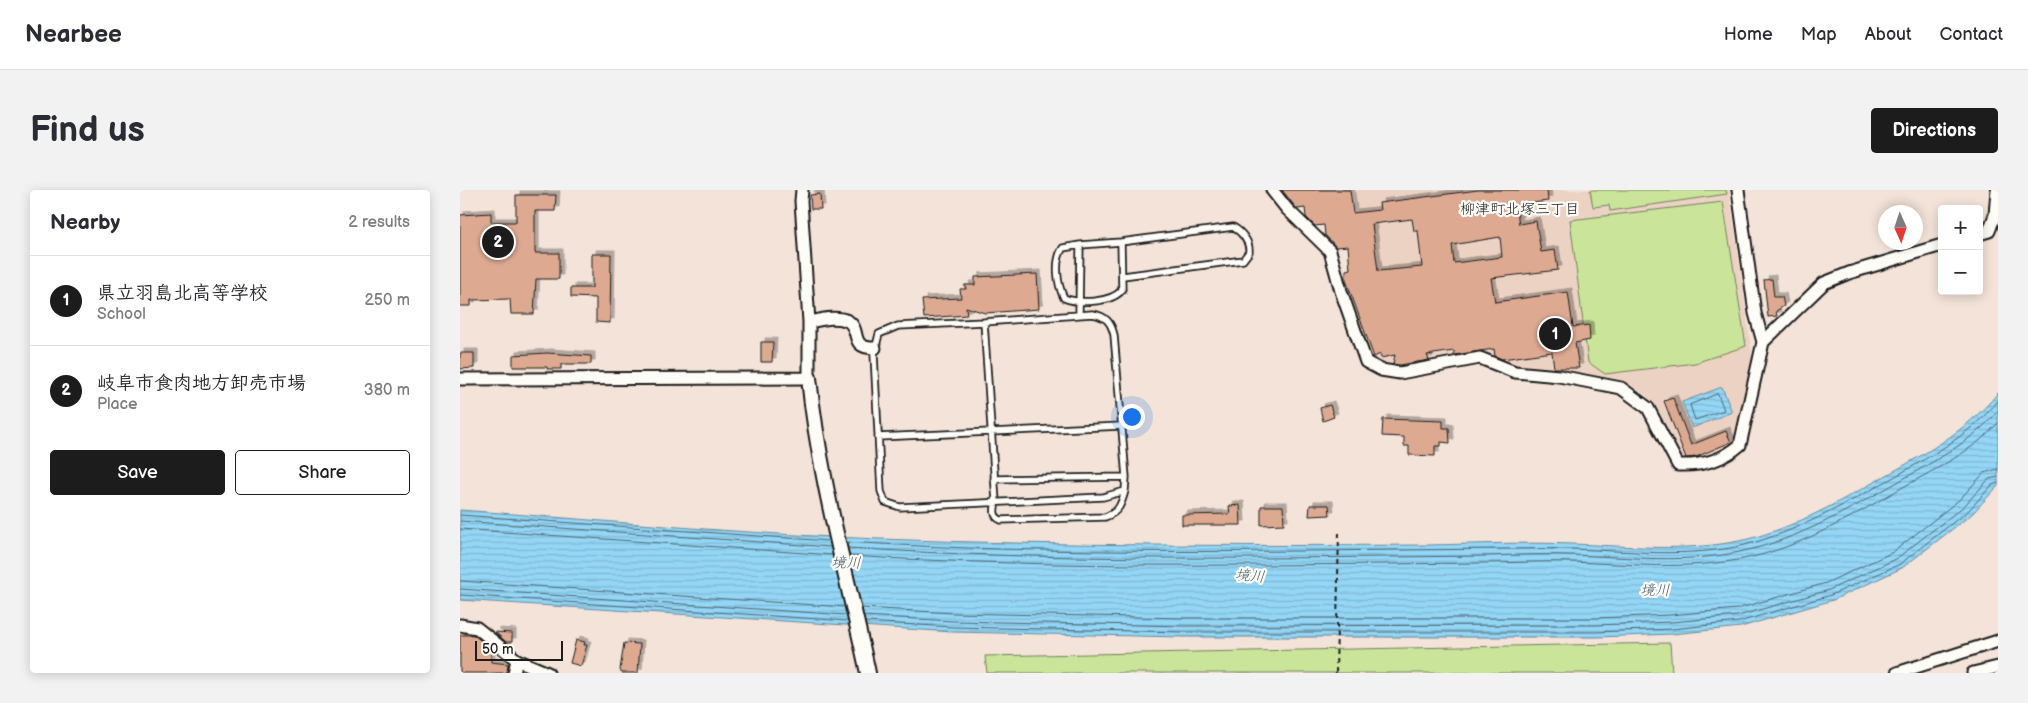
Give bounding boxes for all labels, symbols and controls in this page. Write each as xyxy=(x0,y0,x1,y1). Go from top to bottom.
text: Nearbee xyxy=(25,20,122,49)
text: Home xyxy=(1724,24,1773,45)
text: Map xyxy=(1801,24,1837,45)
text: About xyxy=(1865,24,1912,45)
text: Contact xyxy=(1940,24,2003,45)
button: Directions xyxy=(1871,108,1998,153)
text: Find us xyxy=(30,109,145,152)
district label: 柳津町北塚三丁目 xyxy=(1460,200,1580,219)
north arrow xyxy=(1878,205,1923,250)
map controls xyxy=(1938,205,1983,295)
button: + xyxy=(1938,205,1983,250)
text: Nearby xyxy=(50,210,120,235)
text: 2 results xyxy=(348,213,410,232)
pin: 2 xyxy=(482,223,514,261)
button: − xyxy=(1938,250,1983,295)
text: 県立羽島北高等学校 xyxy=(97,282,268,305)
text: 1 xyxy=(63,291,69,310)
text: 250 m xyxy=(364,291,410,310)
text: School xyxy=(97,305,146,324)
pin: 1 xyxy=(1539,315,1571,353)
text: 岐阜市食肉地方卸売市場 xyxy=(97,372,306,395)
text: 2 xyxy=(61,381,71,400)
text: 380 m xyxy=(364,381,410,400)
text: Place xyxy=(97,395,138,414)
your location xyxy=(1119,404,1145,430)
button: Save xyxy=(50,450,225,495)
button: Share xyxy=(235,450,410,495)
water label: 境川 xyxy=(831,553,861,573)
water label: 境川 xyxy=(1234,565,1266,587)
water label: 境川 xyxy=(1640,581,1670,600)
scale bar xyxy=(475,638,562,661)
text: 50 m xyxy=(482,641,514,658)

